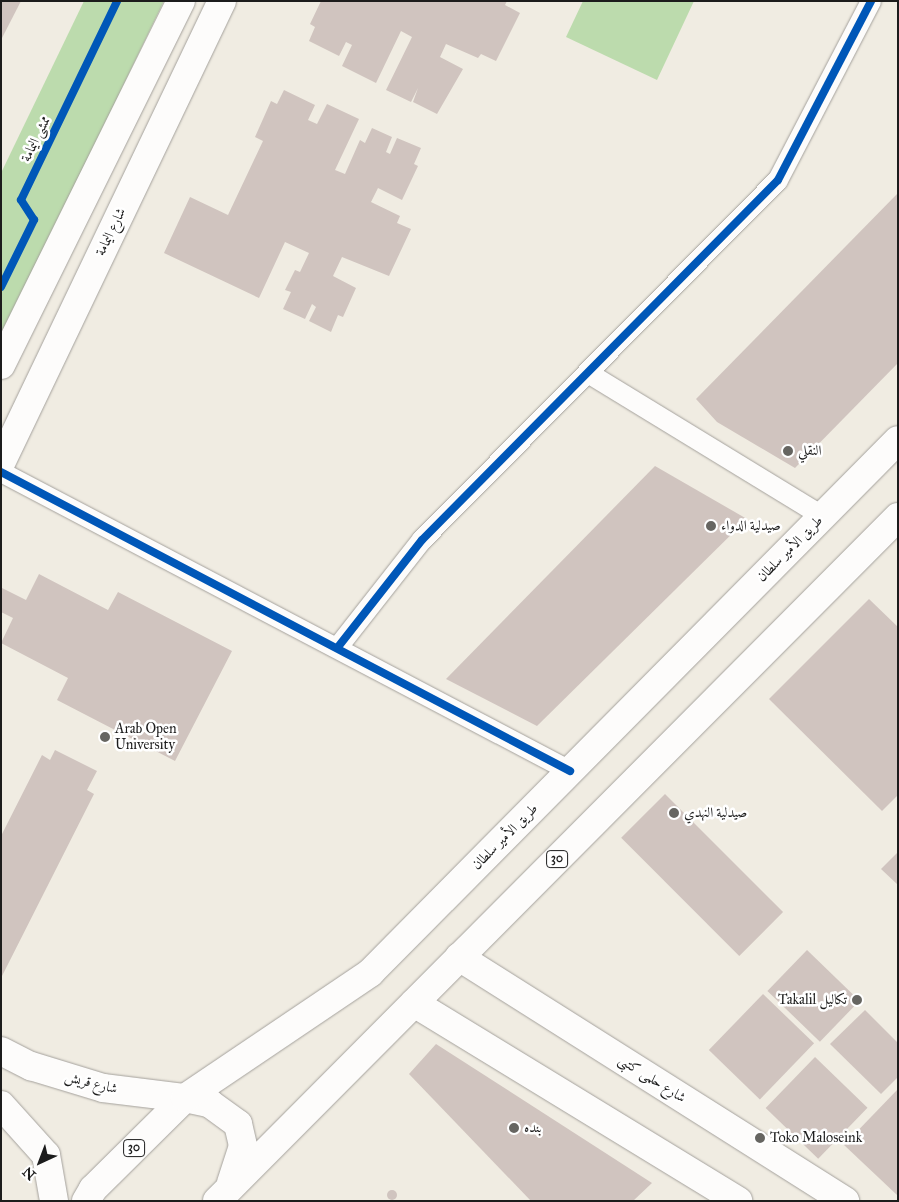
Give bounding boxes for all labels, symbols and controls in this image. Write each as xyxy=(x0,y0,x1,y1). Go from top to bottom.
street label: ممشى اليمامة xyxy=(18,113,54,165)
street label: شارع اليمامة xyxy=(92,205,130,259)
place label: النقلي xyxy=(798,443,821,459)
marker: النقلي xyxy=(782,445,794,457)
street label: طريق الأمير سلطان xyxy=(754,513,826,585)
place label: صيدلية الدواء xyxy=(721,518,781,534)
marker: صيدلية الدواء xyxy=(705,520,717,532)
place label: Arab Open University xyxy=(115,721,176,754)
marker: Arab Open University xyxy=(99,731,111,743)
street label: طريق الأمير سلطان xyxy=(469,801,541,873)
place label: صيدلية النهدي xyxy=(684,805,747,821)
marker: صيدلية النهدي xyxy=(668,807,680,819)
road number: 30 xyxy=(546,850,568,869)
place label: Takalil تكاليل xyxy=(778,992,847,1008)
marker: Takalil تكاليل xyxy=(851,994,863,1006)
street label: شارع حلمى كتبى xyxy=(615,1052,689,1106)
street label: شارع قريش xyxy=(63,1068,119,1098)
place label: بنده xyxy=(524,1120,542,1136)
marker: بنده xyxy=(508,1122,520,1134)
place label: Toko Maloseink xyxy=(770,1130,862,1146)
marker: Toko Maloseink xyxy=(754,1132,766,1144)
north arrow xyxy=(15,1137,65,1187)
road number: 30 xyxy=(123,1138,145,1158)
text: N xyxy=(19,1163,40,1184)

